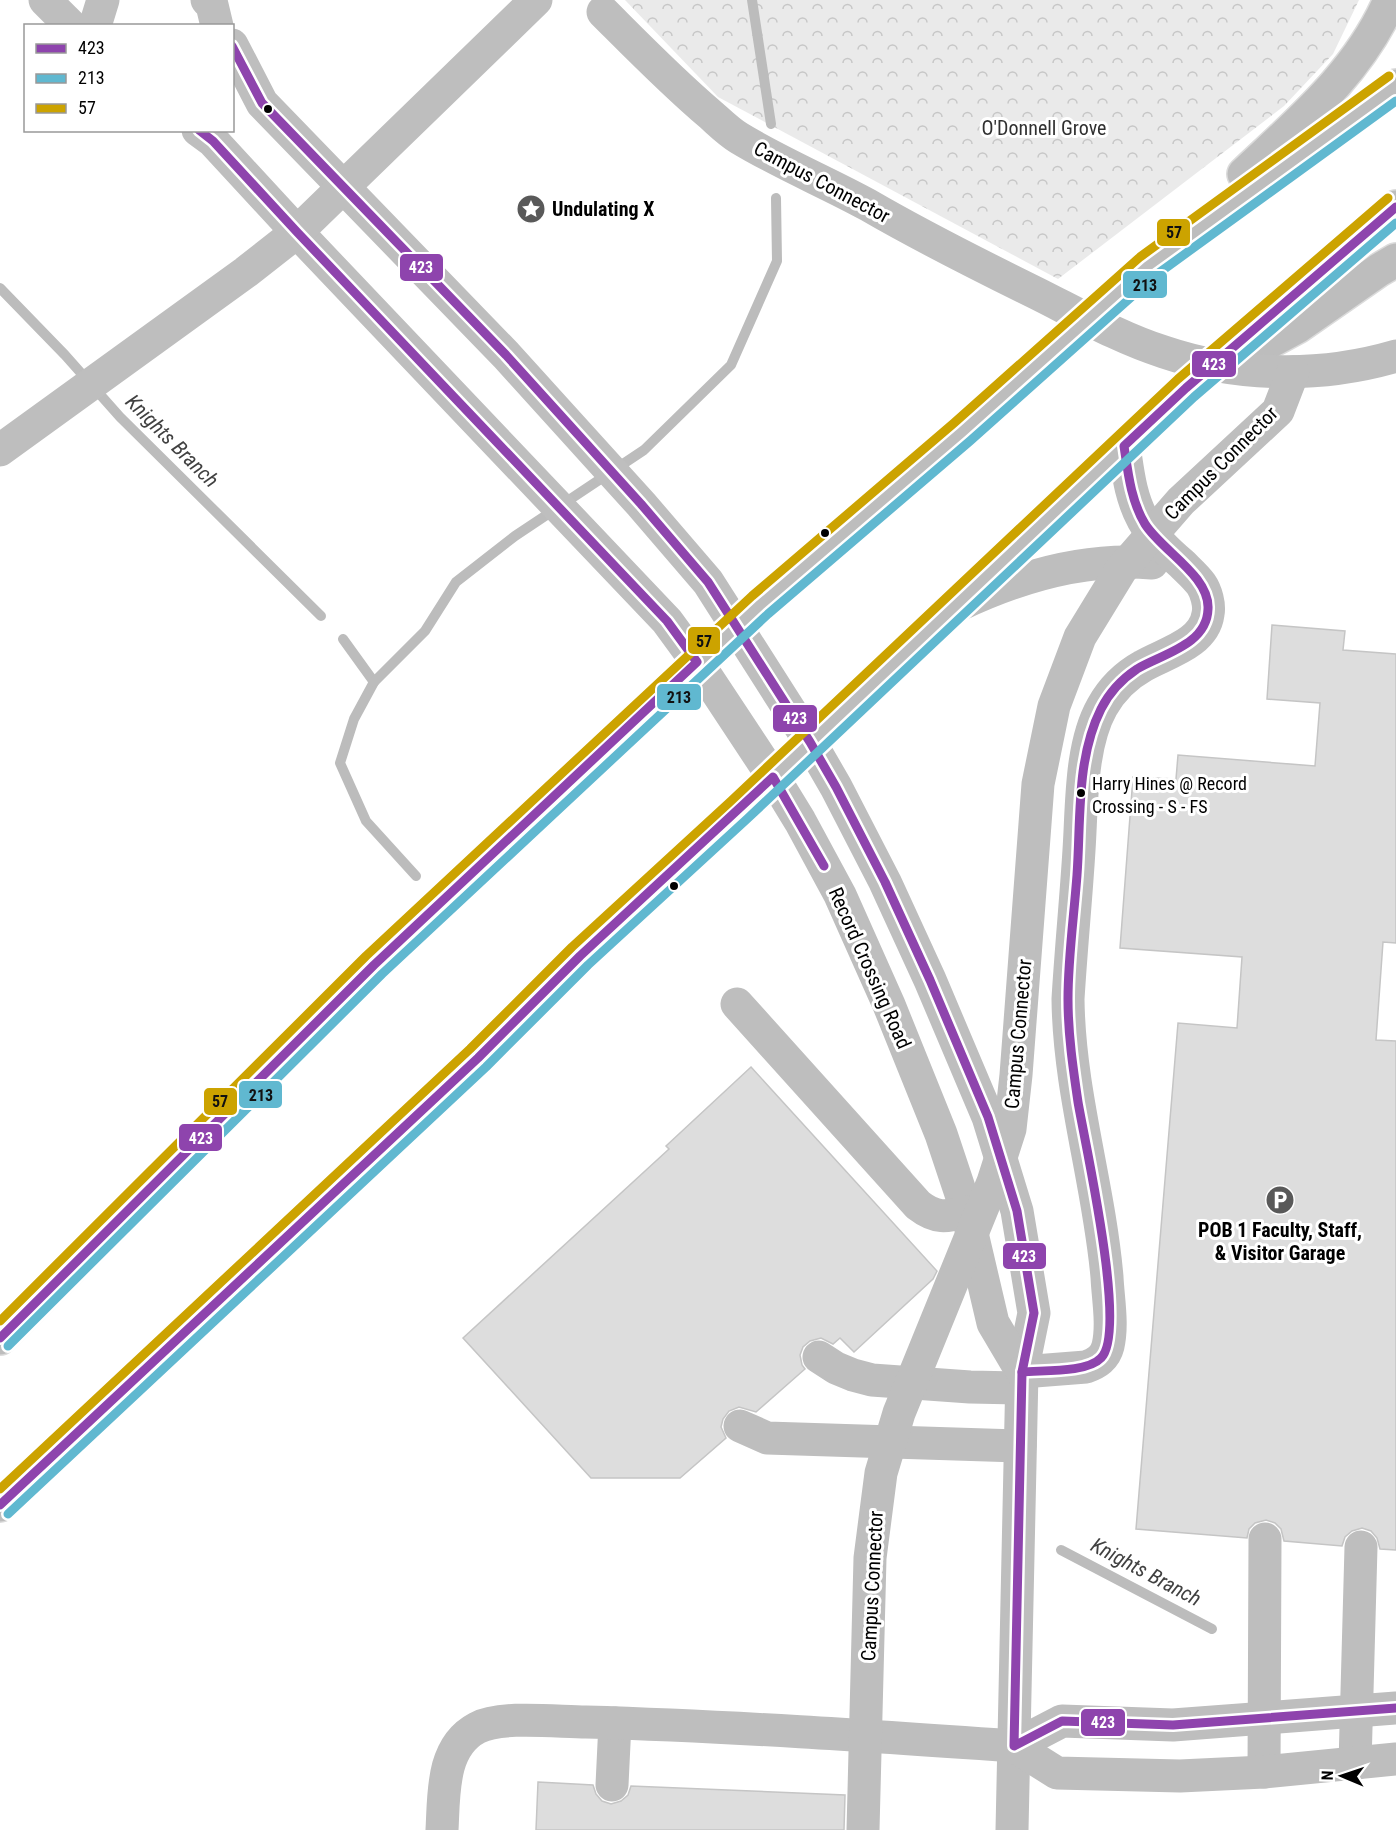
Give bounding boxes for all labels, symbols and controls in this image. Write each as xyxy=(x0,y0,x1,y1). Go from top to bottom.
legend xyxy=(24,24,234,132)
text: 423 xyxy=(78,37,105,58)
text: 213 xyxy=(78,67,105,88)
text: 57 xyxy=(78,97,96,118)
unlabelled marker xyxy=(262,103,274,115)
park label: O'Donnell Grove xyxy=(982,116,1106,140)
street label: Campus Connector xyxy=(750,136,894,228)
place icon: Undulating X xyxy=(515,193,547,225)
place label: Undulating X xyxy=(552,197,654,221)
line badge: 57 xyxy=(1156,218,1191,247)
text: 57 xyxy=(1166,223,1182,242)
line badge: 423 xyxy=(399,253,444,282)
text: 423 xyxy=(409,258,433,277)
line badge: 213 xyxy=(1122,270,1168,299)
text: 213 xyxy=(1133,276,1157,295)
line badge: 423 xyxy=(1191,350,1237,378)
text: 423 xyxy=(1202,355,1226,374)
water label: Knights Branch xyxy=(121,390,223,492)
street label: Campus Connector xyxy=(1159,401,1283,525)
unlabelled marker xyxy=(819,527,831,539)
line badge: 57 xyxy=(687,626,721,655)
text: 57 xyxy=(696,632,712,651)
line badge: 213 xyxy=(656,683,702,711)
text: 213 xyxy=(667,688,691,707)
line badge: 423 xyxy=(772,704,818,733)
text: 423 xyxy=(783,709,807,728)
place label: Harry Hines @ Record Crossing - S - FS xyxy=(1092,773,1247,817)
marker: Harry Hines @ Record Crossing - S - FS xyxy=(1075,787,1087,799)
unlabelled marker xyxy=(668,880,680,892)
street label: Record Crossing Road xyxy=(824,884,916,1052)
street label: Campus Connector xyxy=(999,958,1037,1110)
line badge: 213 xyxy=(238,1080,283,1109)
text: 213 xyxy=(249,1086,273,1105)
line badge: 57 xyxy=(203,1087,238,1116)
text: 57 xyxy=(212,1092,228,1111)
line badge: 423 xyxy=(178,1123,223,1152)
text: 423 xyxy=(189,1129,213,1148)
parking icon: POB 1 Faculty, Staff, & Visitor Garage xyxy=(1264,1184,1296,1216)
place label: POB 1 Faculty, Staff, & Visitor Garage xyxy=(1198,1218,1362,1265)
line badge: 423 xyxy=(1002,1242,1047,1270)
text: 423 xyxy=(1012,1247,1036,1266)
street label: Campus Connector xyxy=(856,1510,888,1662)
water label: Knights Branch xyxy=(1087,1533,1205,1611)
line badge: 423 xyxy=(1080,1708,1126,1737)
text: 423 xyxy=(1091,1713,1115,1732)
north arrow xyxy=(1312,1746,1372,1806)
text: N xyxy=(1318,1770,1337,1781)

